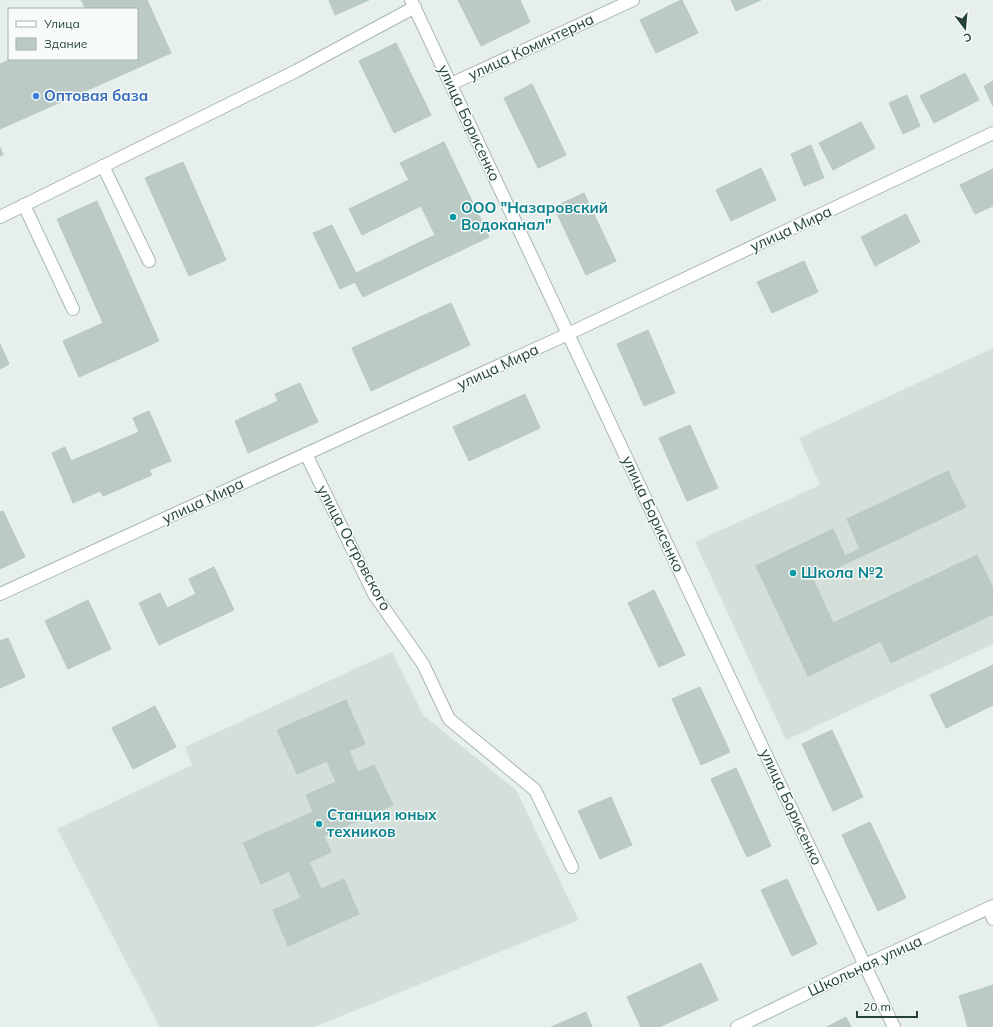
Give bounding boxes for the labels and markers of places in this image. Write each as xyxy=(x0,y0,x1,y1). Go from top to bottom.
place label: Оптовая база xyxy=(44,86,148,105)
marker: Оптовая база xyxy=(31,91,41,101)
place label: ООО "Назаровский Водоканал" xyxy=(461,198,608,234)
marker: ООО "Назаровский Водоканал" xyxy=(448,212,458,222)
place label: Школа №2 xyxy=(801,563,883,582)
marker: Школа №2 xyxy=(788,568,798,578)
place label: Станция юных техников xyxy=(327,805,437,841)
marker: Станция юных техников xyxy=(314,819,324,829)

